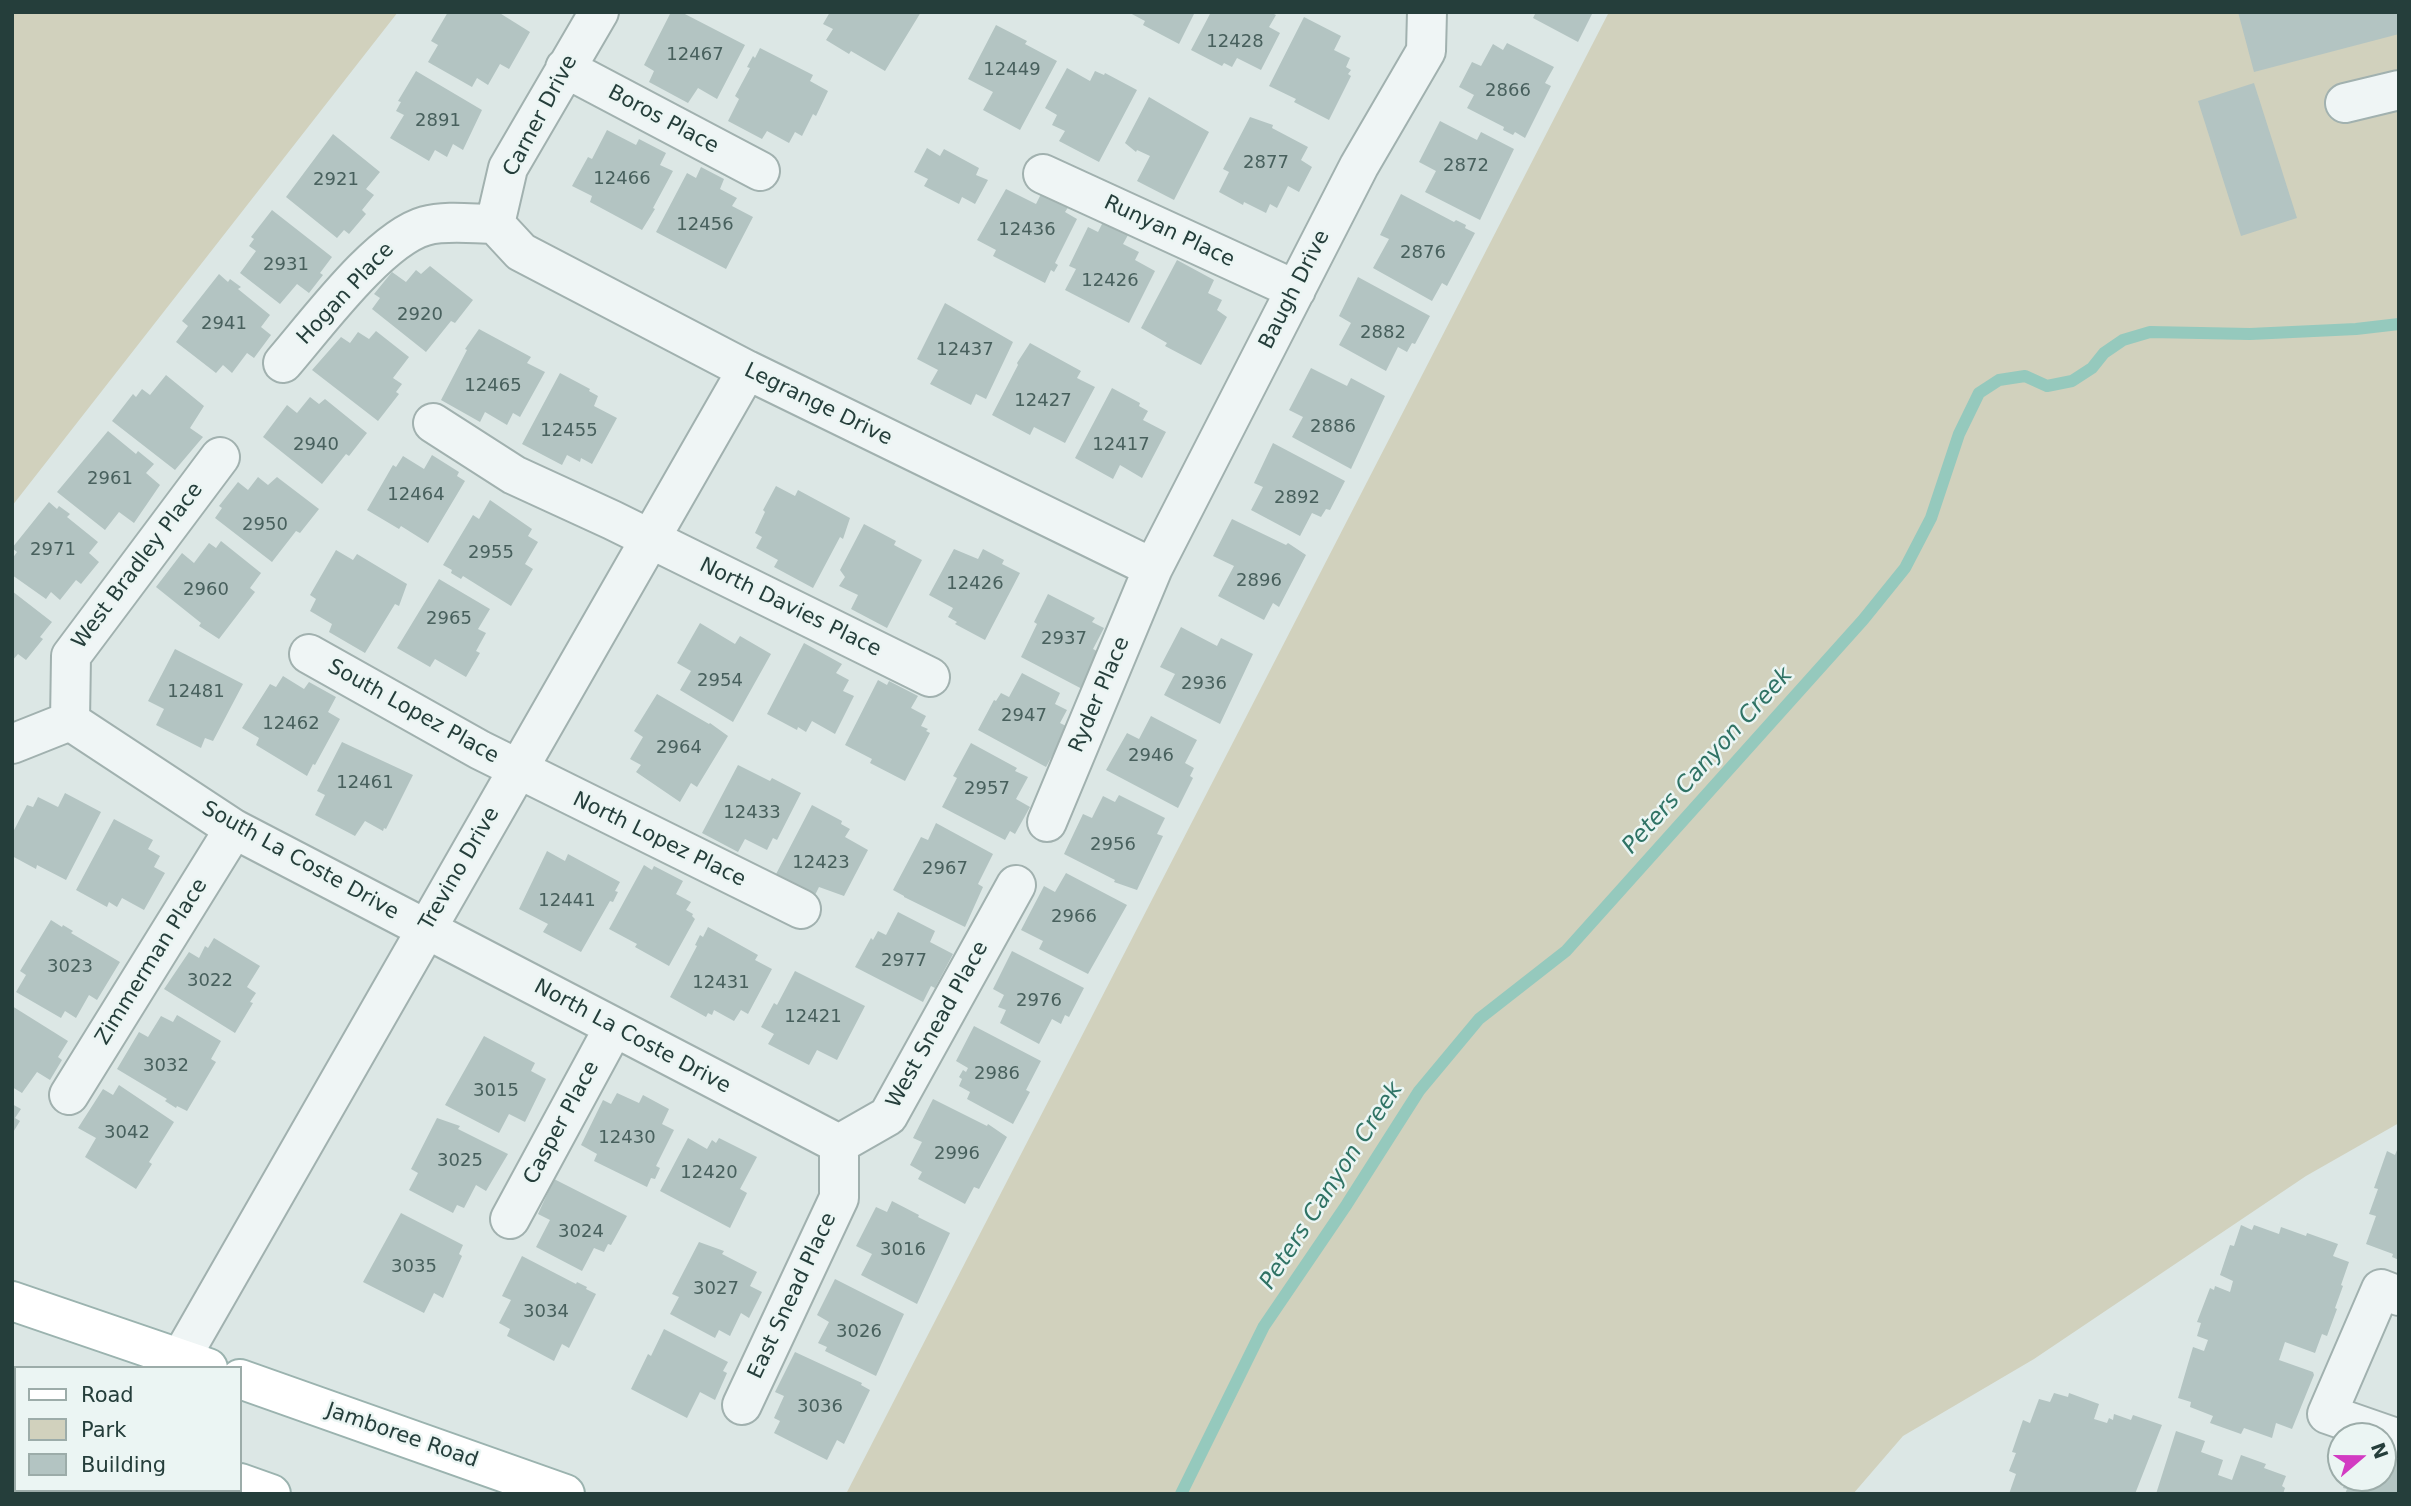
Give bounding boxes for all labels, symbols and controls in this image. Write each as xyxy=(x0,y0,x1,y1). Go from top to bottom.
house number: 12428 xyxy=(1206,31,1264,53)
house number: 12467 xyxy=(666,44,724,66)
street label: Carner Drive xyxy=(499,51,583,181)
house number: 12449 xyxy=(983,59,1041,81)
street label: Boros Place xyxy=(603,80,723,160)
house number: 2866 xyxy=(1485,80,1531,102)
house number: 2891 xyxy=(415,110,461,132)
house number: 2877 xyxy=(1243,152,1289,174)
house number: 2872 xyxy=(1443,155,1489,177)
house number: 12466 xyxy=(593,168,651,190)
house number: 2921 xyxy=(313,169,359,191)
street label: Runyan Place xyxy=(1100,191,1238,273)
house number: 12456 xyxy=(676,214,734,236)
house number: 12436 xyxy=(998,219,1056,241)
street label: Baugh Drive xyxy=(1254,226,1336,354)
street label: Hogan Place xyxy=(292,238,400,350)
house number: 2876 xyxy=(1400,242,1446,264)
house number: 2931 xyxy=(263,254,309,276)
house number: 12426 xyxy=(1081,270,1139,292)
house number: 2920 xyxy=(397,304,443,326)
house number: 2941 xyxy=(201,313,247,335)
house number: 2882 xyxy=(1360,322,1406,344)
house number: 12437 xyxy=(936,339,994,361)
street label: Legrange Drive xyxy=(740,358,896,452)
house number: 12465 xyxy=(464,375,522,397)
house number: 12427 xyxy=(1014,390,1072,412)
house number: 2886 xyxy=(1310,416,1356,438)
house number: 12455 xyxy=(540,420,598,442)
house number: 2940 xyxy=(293,434,339,456)
house number: 12417 xyxy=(1092,434,1150,456)
house number: 2961 xyxy=(87,468,133,490)
street label: West Bradley Place xyxy=(67,478,209,654)
house number: 12464 xyxy=(387,484,445,506)
house number: 2892 xyxy=(1274,487,1320,509)
house number: 2950 xyxy=(242,514,288,536)
house number: 2971 xyxy=(30,539,76,561)
house number: 2955 xyxy=(468,542,514,564)
street label: North Davies Place xyxy=(695,553,885,663)
house number: 2896 xyxy=(1236,570,1282,592)
house number: 12426 xyxy=(946,573,1004,595)
house number: 2960 xyxy=(183,579,229,601)
house number: 2965 xyxy=(426,608,472,630)
house number: 2937 xyxy=(1041,628,1087,650)
street label: Ryder Place xyxy=(1064,633,1136,757)
street label: South Lopez Place xyxy=(323,655,503,769)
water label: Peters Canyon Creek xyxy=(1617,662,1799,860)
house number: 2954 xyxy=(697,670,743,692)
house number: 2936 xyxy=(1181,673,1227,695)
house number: 12481 xyxy=(167,681,225,703)
house number: 2947 xyxy=(1001,705,1047,727)
house number: 12462 xyxy=(262,713,320,735)
house number: 2964 xyxy=(656,737,702,759)
house number: 2946 xyxy=(1128,745,1174,767)
house number: 12461 xyxy=(336,772,394,794)
house number: 2957 xyxy=(964,778,1010,800)
street label: North Lopez Place xyxy=(568,787,750,893)
street label: South La Coste Drive xyxy=(197,796,403,926)
house number: 12433 xyxy=(723,802,781,824)
street label: Trevino Drive xyxy=(415,803,505,935)
house number: 2956 xyxy=(1090,834,1136,856)
house number: 12423 xyxy=(792,852,850,874)
house number: 2967 xyxy=(922,858,968,880)
street label: Zimmerman Place xyxy=(91,874,213,1050)
house number: 12441 xyxy=(538,890,596,912)
house number: 2966 xyxy=(1051,906,1097,928)
street label: West Snead Place xyxy=(882,937,994,1113)
house number: 2977 xyxy=(881,950,927,972)
house number: 3023 xyxy=(47,956,93,978)
house number: 3022 xyxy=(187,970,233,992)
house number: 12431 xyxy=(692,972,750,994)
street label: North La Coste Drive xyxy=(529,974,735,1100)
house number: 2976 xyxy=(1016,990,1062,1012)
house number: 12421 xyxy=(784,1006,842,1028)
house number: 3032 xyxy=(143,1055,189,1077)
street label: Casper Place xyxy=(519,1057,605,1189)
house number: 2986 xyxy=(974,1063,1020,1085)
water label: Peters Canyon Creek xyxy=(1255,1077,1409,1295)
house number: 3015 xyxy=(473,1080,519,1102)
house number: 3042 xyxy=(104,1122,150,1144)
house number: 12430 xyxy=(598,1127,656,1149)
house number: 2996 xyxy=(934,1143,980,1165)
house number: 3025 xyxy=(437,1150,483,1172)
house number: 12420 xyxy=(680,1162,738,1184)
street label: East Snead Place xyxy=(743,1209,843,1383)
house number: 3024 xyxy=(558,1221,604,1243)
house number: 3016 xyxy=(880,1239,926,1261)
house number: 3035 xyxy=(391,1256,437,1278)
house number: 3027 xyxy=(693,1278,739,1300)
house number: 3034 xyxy=(523,1301,569,1323)
house number: 3026 xyxy=(836,1321,882,1343)
legend xyxy=(14,1366,242,1492)
text: Road xyxy=(81,1383,134,1407)
house number: 3036 xyxy=(797,1396,843,1418)
street label: Jamboree Road xyxy=(323,1398,481,1474)
text: Park xyxy=(81,1418,126,1442)
north arrow xyxy=(2327,1422,2397,1492)
text: N xyxy=(2367,1439,2393,1462)
text: Building xyxy=(81,1453,166,1477)

